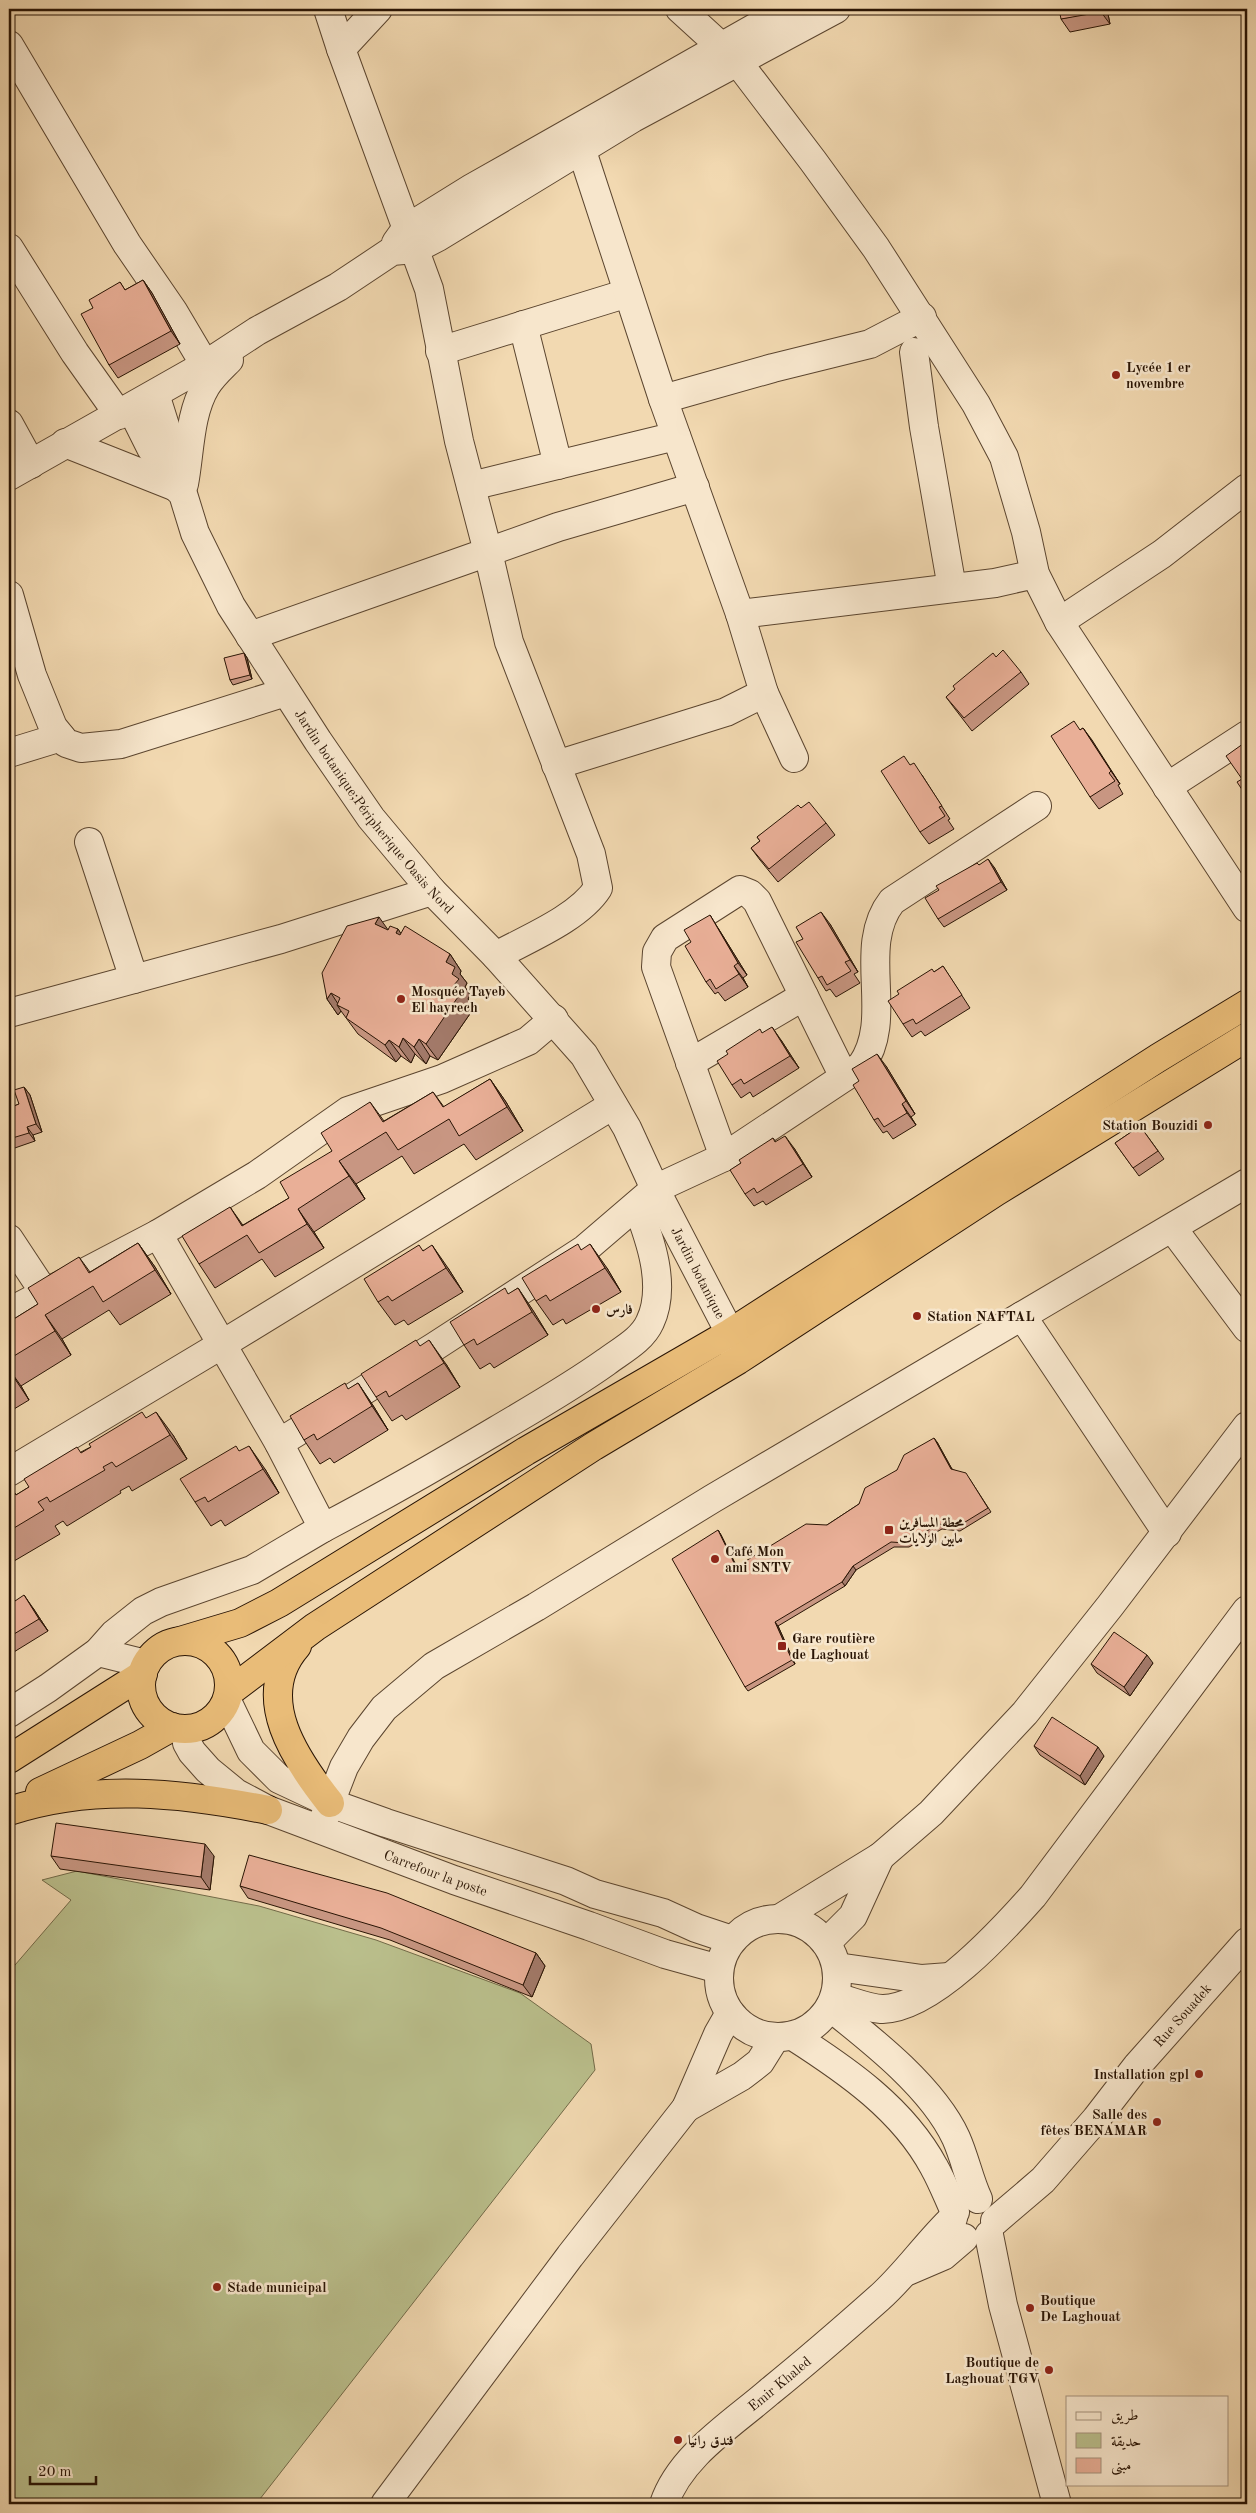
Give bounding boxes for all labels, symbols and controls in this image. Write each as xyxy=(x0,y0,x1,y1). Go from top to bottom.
place label: Lycée 1 er novembre xyxy=(1126,361,1190,391)
marker: Lycée 1 er novembre xyxy=(1110,369,1122,381)
street label: Jardin botanique;Péripherique Oasis Nord xyxy=(292,707,456,917)
place label: Mosquée Tayeb El hayrech xyxy=(411,985,505,1015)
marker: Mosquée Tayeb El hayrech xyxy=(395,993,407,1005)
place label: Station Bouzidi xyxy=(1102,1119,1198,1133)
marker: Station Bouzidi xyxy=(1202,1119,1214,1131)
street label: Jardin botanique xyxy=(668,1225,727,1321)
marker: فارس xyxy=(590,1303,602,1315)
place label: فارس xyxy=(606,1303,633,1318)
marker: Station NAFTAL xyxy=(911,1310,923,1322)
place label: Station NAFTAL xyxy=(927,1310,1035,1324)
place label: محطة المسافرين مابين الولايات xyxy=(899,1516,964,1547)
marker: محطة المسافرين مابين الولايات xyxy=(883,1524,895,1536)
place label: Café Mon ami SNTV xyxy=(725,1545,792,1575)
marker: Café Mon ami SNTV xyxy=(709,1553,721,1565)
place label: Gare routière de Laghouat xyxy=(792,1632,875,1662)
marker: Gare routière de Laghouat xyxy=(776,1640,788,1652)
street label: Carrefour la poste xyxy=(382,1848,489,1899)
street label: Rue Souadek xyxy=(1151,1982,1214,2050)
place label: Installation gpl xyxy=(1093,2068,1189,2082)
marker: Installation gpl xyxy=(1193,2068,1205,2080)
place label: Salle des fêtes BENAMAR xyxy=(1040,2108,1147,2138)
marker: Salle des fêtes BENAMAR xyxy=(1151,2116,1163,2128)
marker: Stade municipal xyxy=(211,2281,223,2293)
place label: Stade municipal xyxy=(227,2281,327,2295)
place label: Boutique De Laghouat xyxy=(1040,2294,1121,2324)
marker: Boutique De Laghouat xyxy=(1024,2302,1036,2314)
street label: Emir Khaled xyxy=(746,2354,814,2414)
place label: Boutique de Laghouat TGV xyxy=(945,2356,1039,2386)
marker: Boutique de Laghouat TGV xyxy=(1043,2364,1055,2376)
legend xyxy=(1066,2396,1228,2486)
text: طريق xyxy=(1111,2409,1138,2425)
marker: فندق رانيا xyxy=(672,2434,684,2446)
place label: فندق رانيا xyxy=(688,2434,734,2449)
text: حديقة xyxy=(1111,2435,1141,2450)
scale bar xyxy=(30,2453,96,2485)
text: مبنى xyxy=(1111,2459,1131,2476)
text: 20 m xyxy=(38,2465,72,2480)

